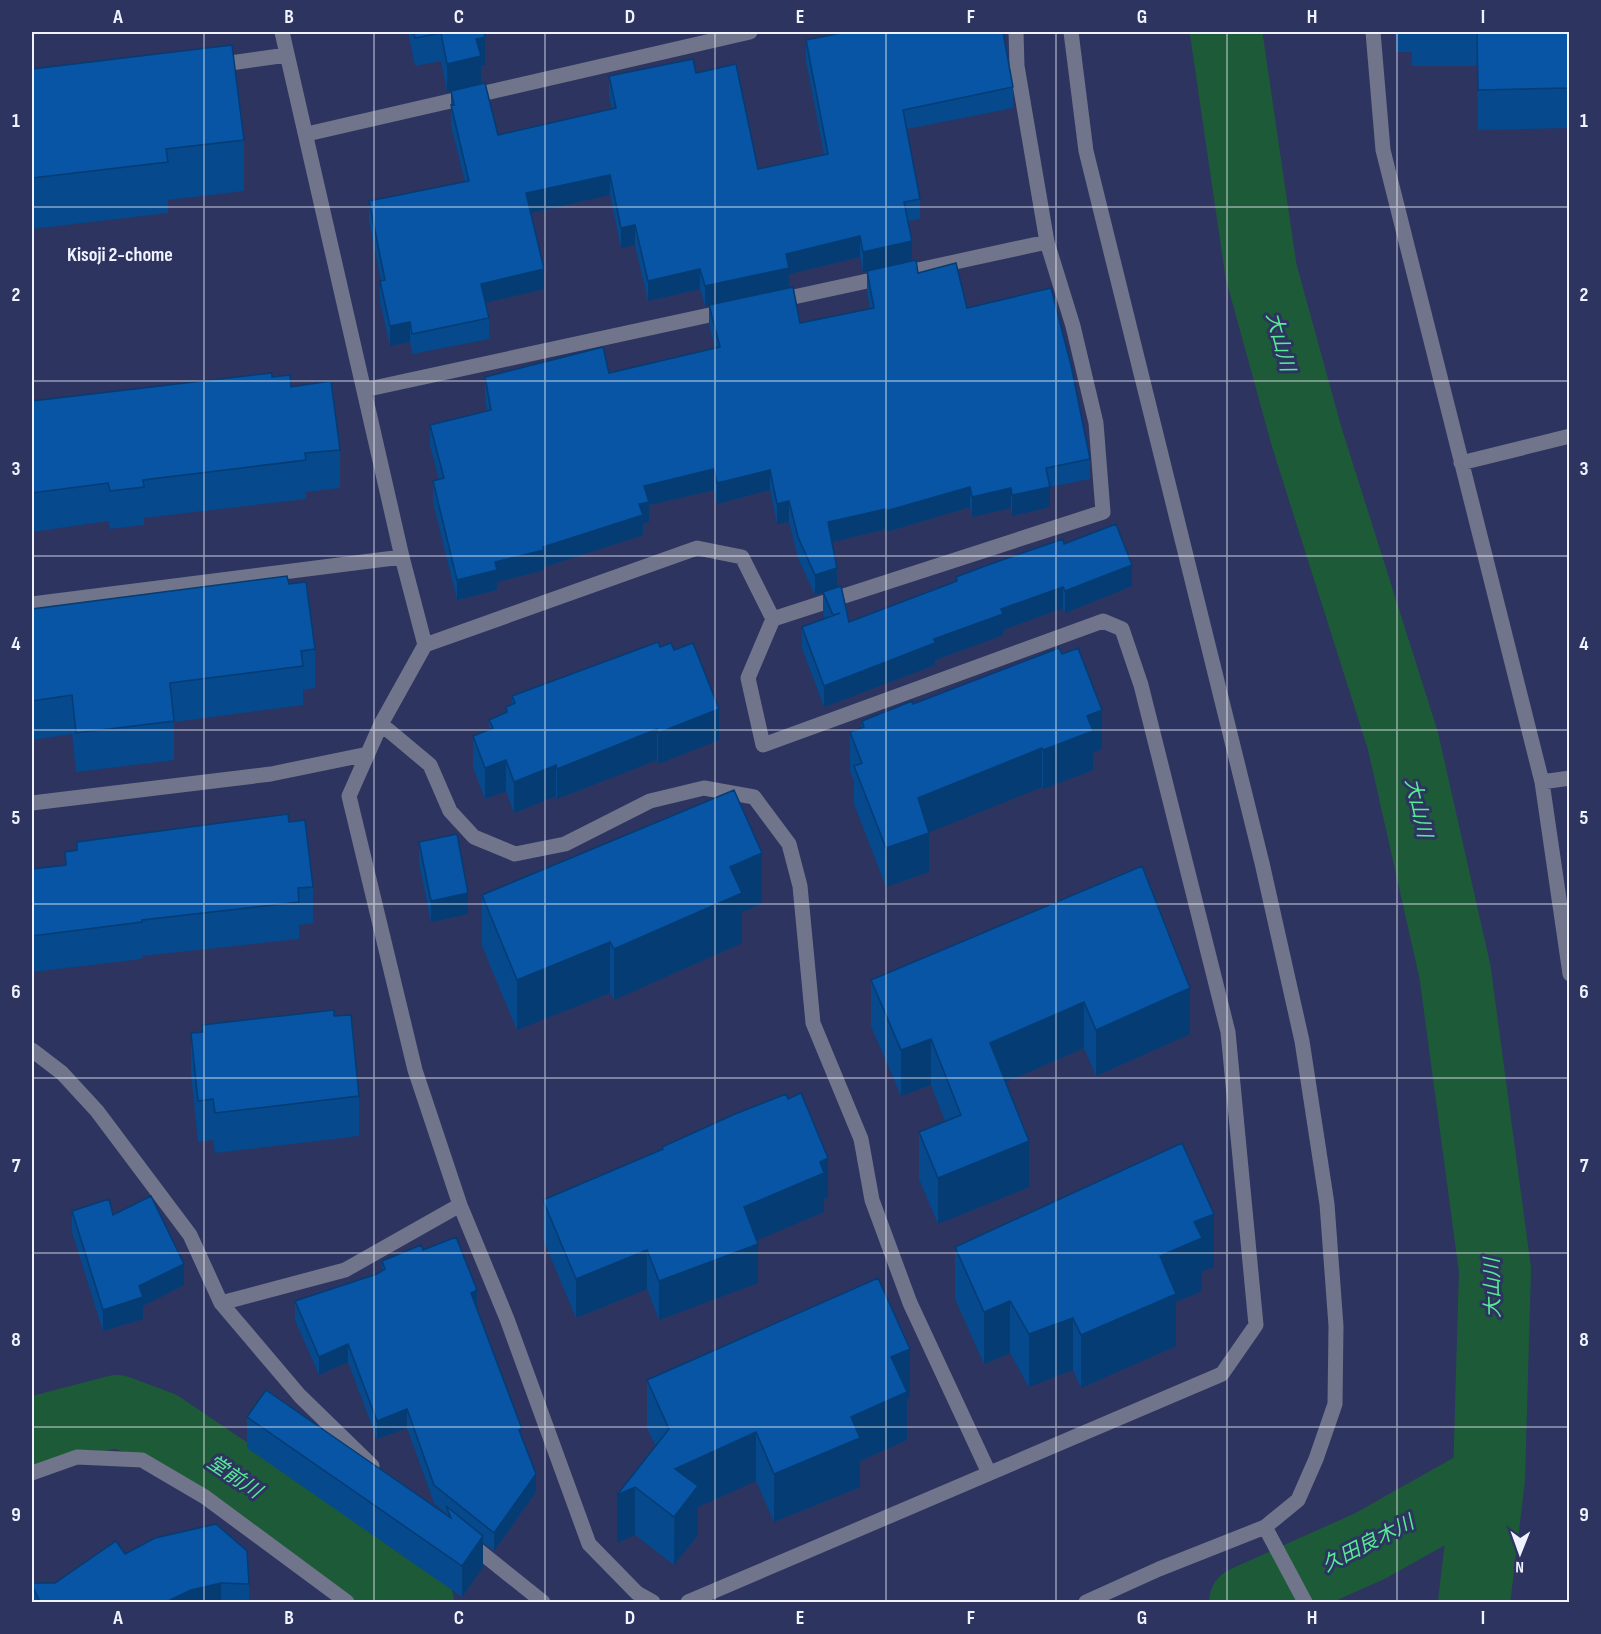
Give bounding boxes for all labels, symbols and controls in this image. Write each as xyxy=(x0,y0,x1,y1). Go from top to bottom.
text: A xyxy=(112,5,123,29)
text: B xyxy=(284,5,294,29)
text: C xyxy=(454,5,464,29)
text: D xyxy=(625,5,635,29)
text: E xyxy=(796,5,804,29)
text: F xyxy=(967,5,975,29)
text: G xyxy=(1137,5,1147,29)
text: H xyxy=(1307,5,1317,29)
text: I xyxy=(1481,5,1485,29)
text: 1 xyxy=(12,109,20,133)
text: 1 xyxy=(1580,109,1588,133)
district label: Kisoji 2-chome xyxy=(67,243,173,267)
text: 2 xyxy=(12,283,20,307)
text: 2 xyxy=(1580,283,1588,307)
water label: 大山川 xyxy=(1261,310,1300,376)
text: 3 xyxy=(12,457,21,481)
text: 3 xyxy=(1580,457,1589,481)
text: 4 xyxy=(11,632,21,656)
text: 4 xyxy=(1579,632,1589,656)
water label: 大山川 xyxy=(1400,776,1437,842)
text: 5 xyxy=(12,806,21,830)
text: 5 xyxy=(1580,806,1589,830)
text: 6 xyxy=(11,980,21,1004)
text: 6 xyxy=(1579,980,1589,1004)
text: 7 xyxy=(12,1154,21,1178)
text: 7 xyxy=(1580,1154,1589,1178)
water label: 大山川 xyxy=(1480,1256,1506,1318)
text: 8 xyxy=(11,1328,21,1352)
text: 8 xyxy=(1579,1328,1589,1352)
water label: 堂前川 xyxy=(202,1450,267,1505)
text: 9 xyxy=(11,1503,21,1527)
text: 9 xyxy=(1579,1503,1589,1527)
water label: 久田良木川 xyxy=(1318,1510,1420,1577)
north arrow xyxy=(1490,1523,1550,1583)
text: N xyxy=(1515,1557,1524,1576)
text: A xyxy=(112,1606,123,1630)
text: B xyxy=(284,1606,294,1630)
text: C xyxy=(454,1606,464,1630)
text: D xyxy=(625,1606,635,1630)
text: E xyxy=(796,1606,804,1630)
text: F xyxy=(967,1606,975,1630)
text: G xyxy=(1137,1606,1147,1630)
text: H xyxy=(1307,1606,1317,1630)
text: I xyxy=(1481,1606,1485,1630)

